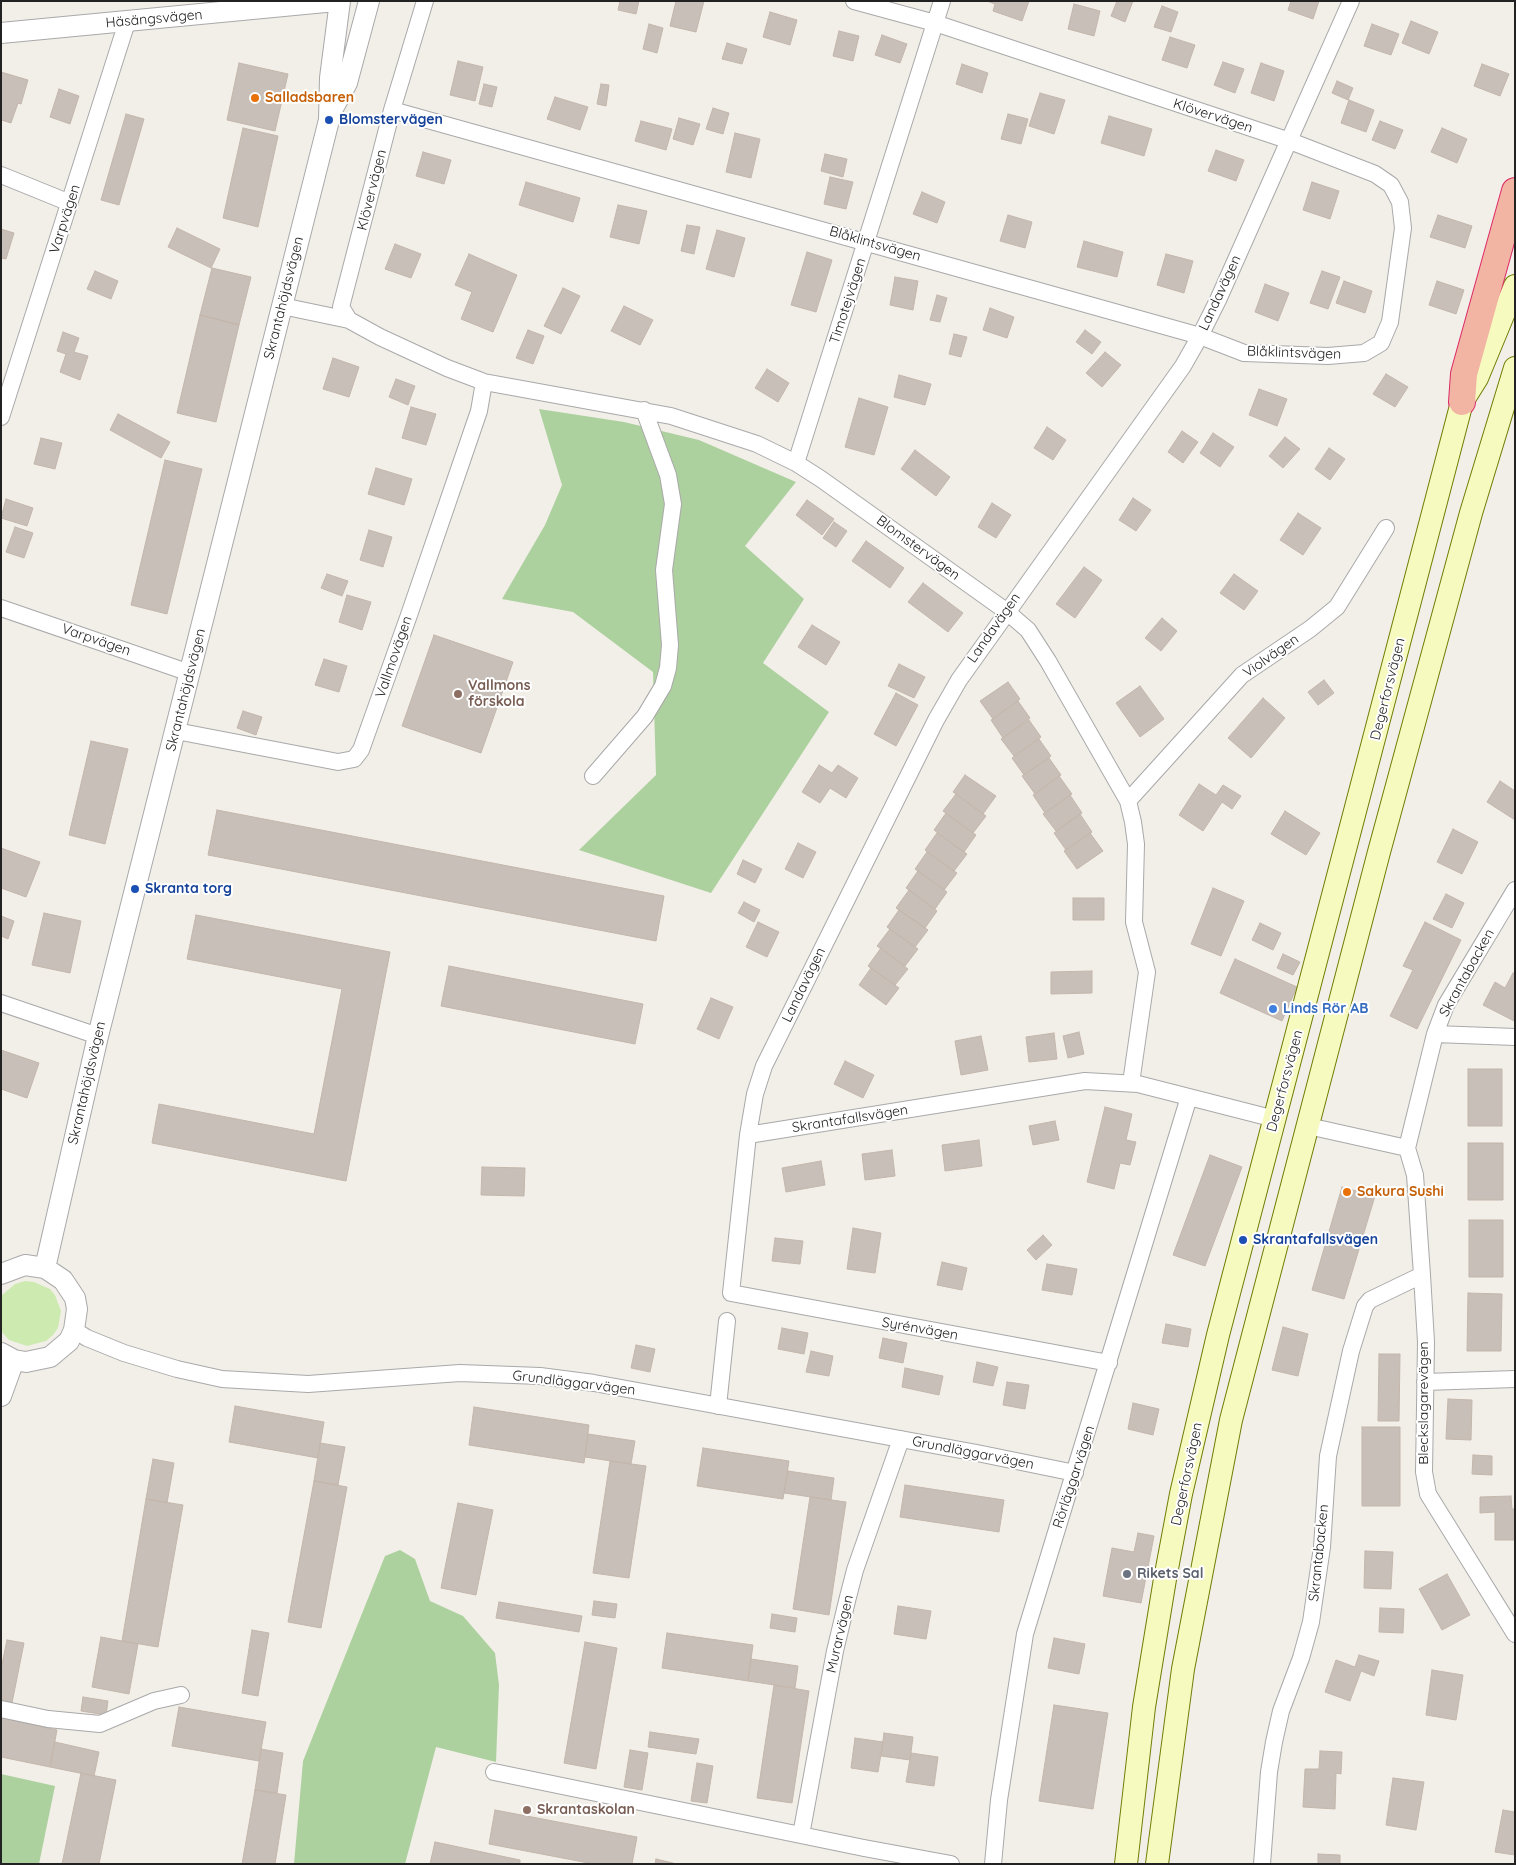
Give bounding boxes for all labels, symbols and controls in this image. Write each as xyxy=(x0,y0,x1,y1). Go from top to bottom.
street label: Häsängsvägen xyxy=(105,6,203,32)
place label: Salladsbaren xyxy=(265,90,354,106)
marker: Salladsbaren xyxy=(249,92,261,104)
street label: Klövervägen xyxy=(1171,95,1255,137)
place label: Blomstervägen xyxy=(339,112,443,128)
marker: Blomstervägen xyxy=(323,114,335,126)
street label: Klövervägen xyxy=(354,148,390,232)
street label: Varpvägen xyxy=(46,182,84,256)
street label: Blåklintsvägen xyxy=(827,223,923,265)
street label: Skrantahöjdsvägen xyxy=(261,235,307,361)
street label: Landavägen xyxy=(1195,253,1245,333)
street label: Timotejvägen xyxy=(826,256,870,346)
street label: Blåklintsvägen xyxy=(1247,343,1341,363)
street label: Blomstervägen xyxy=(873,512,963,584)
street label: Landavägen xyxy=(964,590,1024,666)
street label: Vallmovägen xyxy=(372,614,416,700)
street label: Varpvägen xyxy=(59,620,133,660)
street label: Skrantahöjdsvägen xyxy=(163,627,209,753)
street label: Violvägen xyxy=(1240,631,1302,681)
street label: Degerforsvägen xyxy=(1367,636,1409,742)
place label: Vallmons förskola xyxy=(468,678,530,710)
marker: Vallmons förskola xyxy=(452,688,464,700)
place label: Skranta torg xyxy=(145,881,232,897)
marker: Skranta torg xyxy=(129,883,141,895)
street label: Skrantabacken xyxy=(1436,926,1498,1020)
street label: Landavägen xyxy=(779,945,829,1025)
place label: Linds Rör AB xyxy=(1283,1001,1368,1017)
marker: Linds Rör AB xyxy=(1267,1003,1279,1015)
street label: Skrantahöjdsvägen xyxy=(65,1020,109,1146)
street label: Degerforsvägen xyxy=(1263,1028,1307,1134)
street label: Skrantafallsvägen xyxy=(791,1102,909,1136)
place label: Sakura Sushi xyxy=(1357,1184,1444,1200)
marker: Sakura Sushi xyxy=(1341,1186,1353,1198)
place label: Skrantafallsvägen xyxy=(1253,1232,1378,1248)
marker: Skrantafallsvägen xyxy=(1237,1234,1249,1246)
street label: Syrénvägen xyxy=(881,1314,959,1344)
street label: Bleckslagarevägen xyxy=(1416,1341,1432,1465)
street label: Grundläggarvägen xyxy=(512,1367,636,1399)
street label: Degerforsvägen xyxy=(1168,1421,1206,1527)
street label: Rörläggarvägen xyxy=(1049,1423,1099,1531)
street label: Grundläggarvägen xyxy=(911,1433,1035,1473)
street label: Skrantabacken xyxy=(1306,1503,1332,1603)
place label: Rikets Sal xyxy=(1137,1566,1203,1582)
marker: Rikets Sal xyxy=(1121,1568,1133,1580)
street label: Murarvägen xyxy=(823,1593,857,1675)
place label: Skrantaskolan xyxy=(537,1802,635,1818)
marker: Skrantaskolan xyxy=(521,1804,533,1816)

